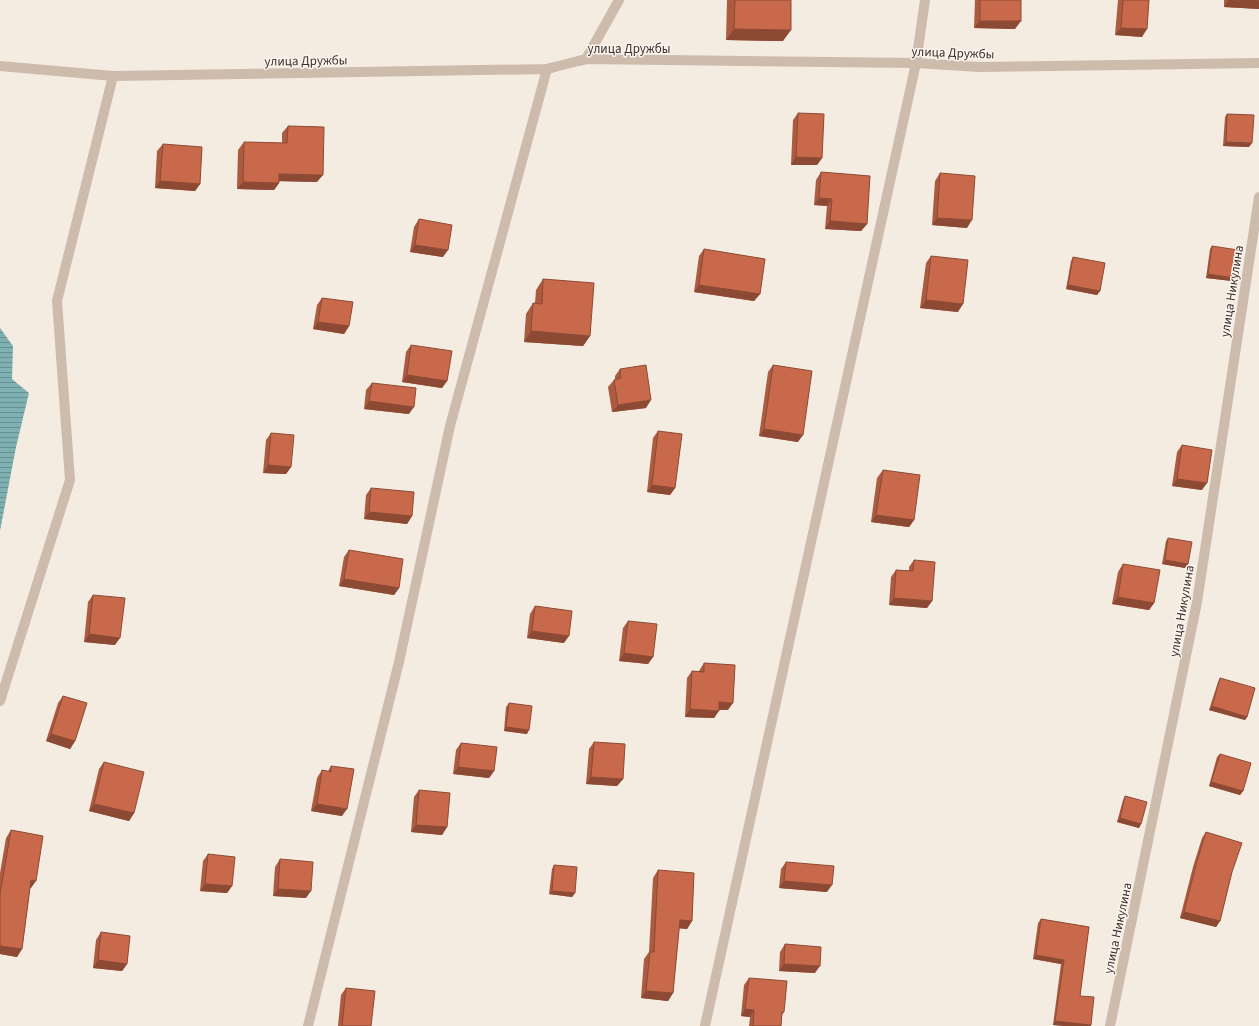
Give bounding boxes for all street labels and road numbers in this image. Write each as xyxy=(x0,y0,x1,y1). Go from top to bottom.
street label: улица Дружбы xyxy=(587,40,671,58)
street label: улица Дружбы xyxy=(911,43,995,63)
street label: улица Дружбы xyxy=(264,51,348,71)
street label: улица Никулина xyxy=(1216,244,1248,338)
street label: улица Никулина xyxy=(1165,564,1199,658)
street label: улица Никулина xyxy=(1100,881,1136,975)

